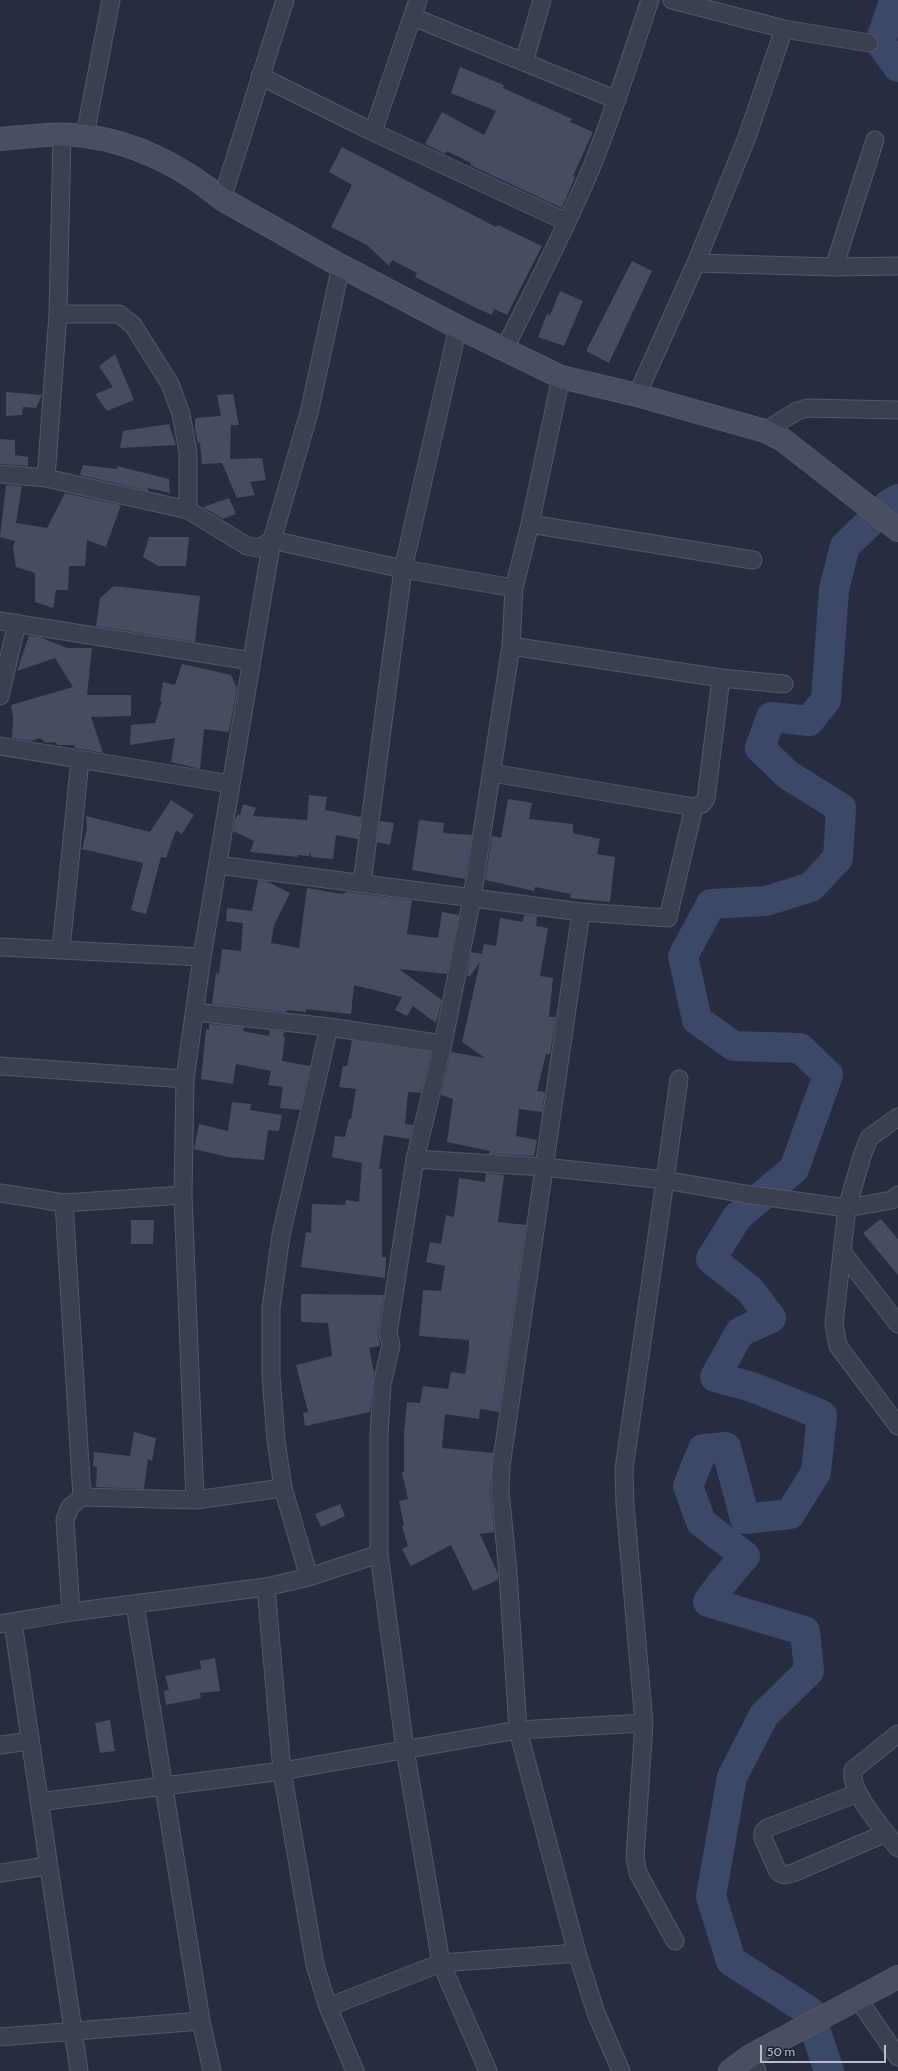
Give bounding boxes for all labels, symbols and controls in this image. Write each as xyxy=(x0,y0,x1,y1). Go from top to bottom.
scale bar xyxy=(762,2037,888,2063)
text: 50 m xyxy=(767,2044,795,2059)

